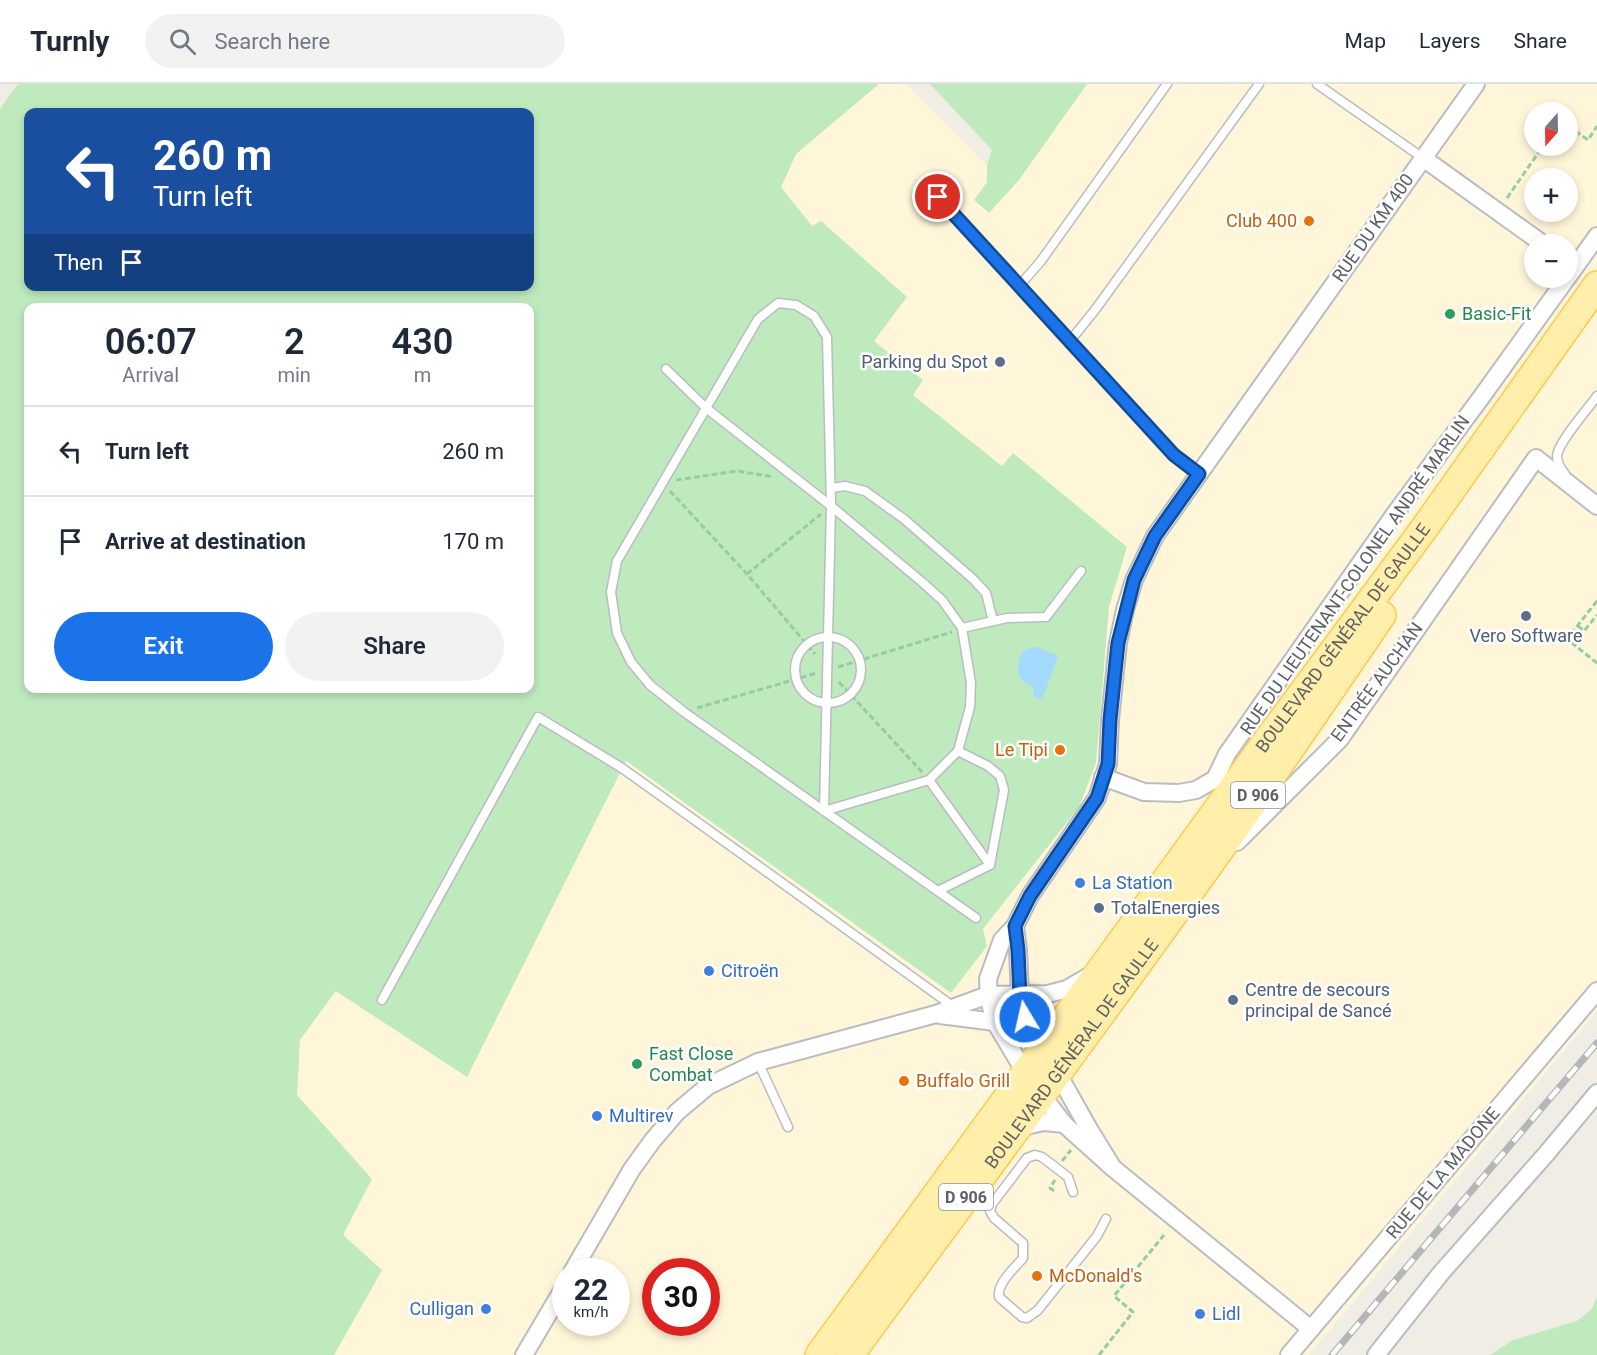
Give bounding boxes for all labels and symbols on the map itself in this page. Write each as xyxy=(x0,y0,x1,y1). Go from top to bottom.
north arrow xyxy=(1524,102,1578,156)
street label: RUE DU KM 400 xyxy=(1328,170,1418,286)
pin xyxy=(912,171,963,222)
place label: Club 400 xyxy=(1226,210,1297,231)
marker: Club 400 xyxy=(1302,214,1316,228)
place label: Basic-Fit xyxy=(1462,303,1531,324)
marker: Basic-Fit xyxy=(1443,307,1457,321)
place label: Parking du Spot xyxy=(861,351,988,372)
marker: Parking du Spot xyxy=(993,355,1007,369)
street label: RUE DU LIEUTENANT-COLONEL ANDRÉ MARLIN xyxy=(1236,411,1474,738)
street label: BOULEVARD GÉNÉRAL DE GAULLE xyxy=(1251,519,1434,756)
marker: Vero Software xyxy=(1519,609,1533,623)
street label: ENTRÉE AUCHAN xyxy=(1326,618,1427,745)
place label: Vero Software xyxy=(1469,625,1583,646)
place label: Le Tipi xyxy=(995,739,1048,760)
marker: Le Tipi xyxy=(1053,743,1067,757)
road number: D 906 xyxy=(1231,782,1285,808)
place label: La Station xyxy=(1092,872,1173,893)
marker: La Station xyxy=(1073,876,1087,890)
place label: TotalEnergies xyxy=(1111,897,1220,918)
marker: TotalEnergies xyxy=(1092,901,1106,915)
street label: BOULEVARD GÉNÉRAL DE GAULLE xyxy=(980,935,1162,1172)
place label: Citroën xyxy=(721,960,779,981)
marker: Citroën xyxy=(702,964,716,978)
place label: Centre de secours principal de Sancé xyxy=(1245,979,1392,1021)
position arrow xyxy=(993,985,1057,1049)
marker: Centre de secours principal de Sancé xyxy=(1226,993,1240,1007)
place label: Fast Close Combat xyxy=(649,1043,733,1085)
marker: Fast Close Combat xyxy=(630,1057,644,1071)
place label: Buffalo Grill xyxy=(916,1070,1010,1091)
marker: Buffalo Grill xyxy=(897,1074,911,1088)
street label: RUE DE LA MADONE xyxy=(1382,1103,1504,1243)
place label: Multirev xyxy=(609,1105,674,1126)
marker: Multirev xyxy=(590,1109,604,1123)
road number: D 906 xyxy=(939,1184,993,1210)
speed limit sign: 30 xyxy=(642,1258,720,1336)
place label: McDonald's xyxy=(1049,1265,1142,1286)
marker: McDonald's xyxy=(1030,1269,1044,1283)
place label: Culligan xyxy=(409,1298,474,1319)
marker: Culligan xyxy=(479,1302,493,1316)
place label: Lidl xyxy=(1212,1303,1241,1324)
marker: Lidl xyxy=(1193,1307,1207,1321)

